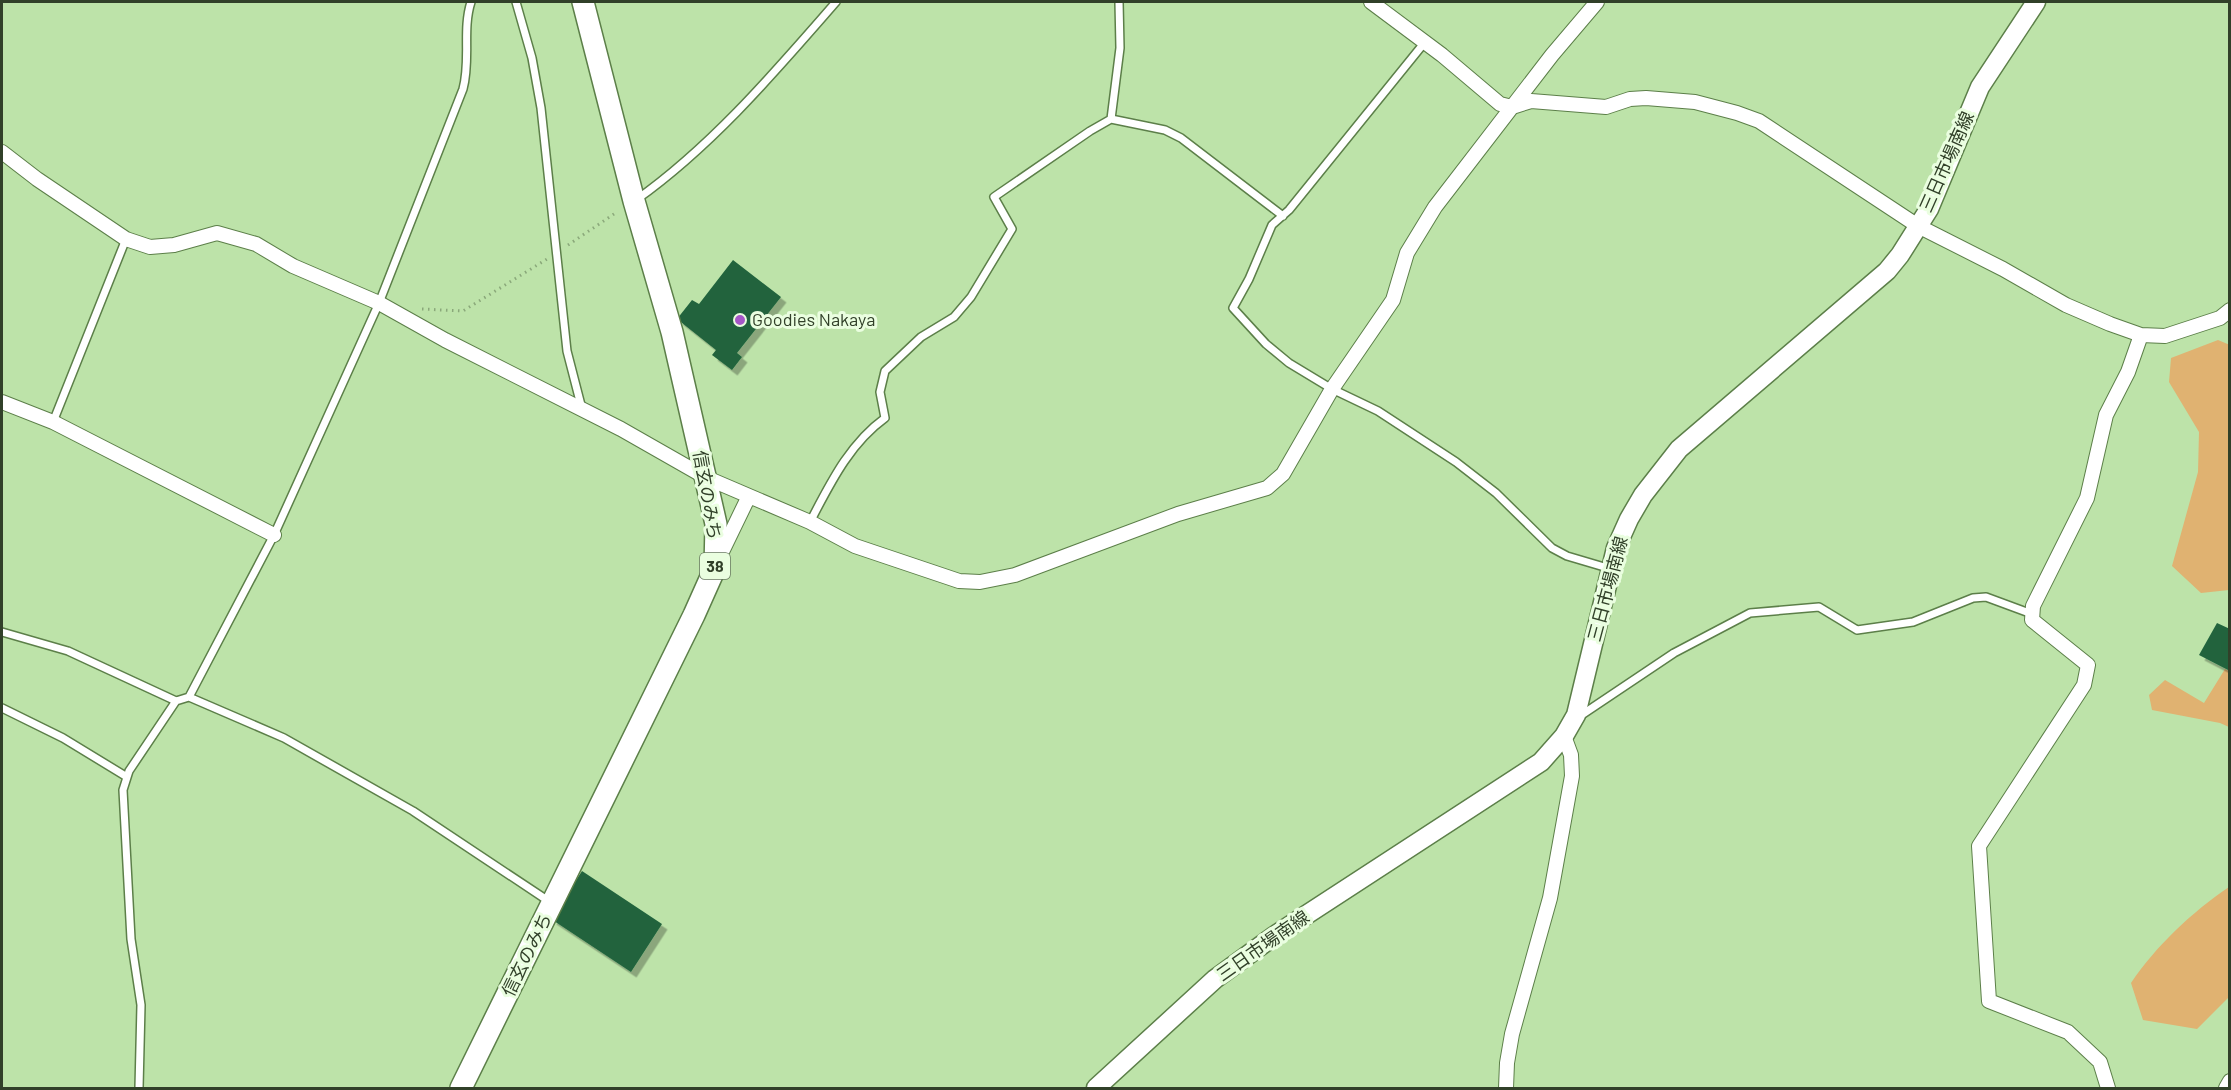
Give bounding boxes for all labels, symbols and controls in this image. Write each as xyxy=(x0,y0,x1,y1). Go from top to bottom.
street label: 三日市場南線 xyxy=(1914,108,1978,215)
place label: Goodies Nakaya xyxy=(752,308,875,330)
marker: Goodies Nakaya xyxy=(733,313,747,327)
street label: 信玄のみち xyxy=(689,449,727,541)
street label: 三日市場南線 xyxy=(1582,534,1632,644)
road number: 38 xyxy=(700,553,730,579)
street label: 三日市場南線 xyxy=(1212,905,1313,985)
street label: 信玄のみち xyxy=(496,909,556,1000)

